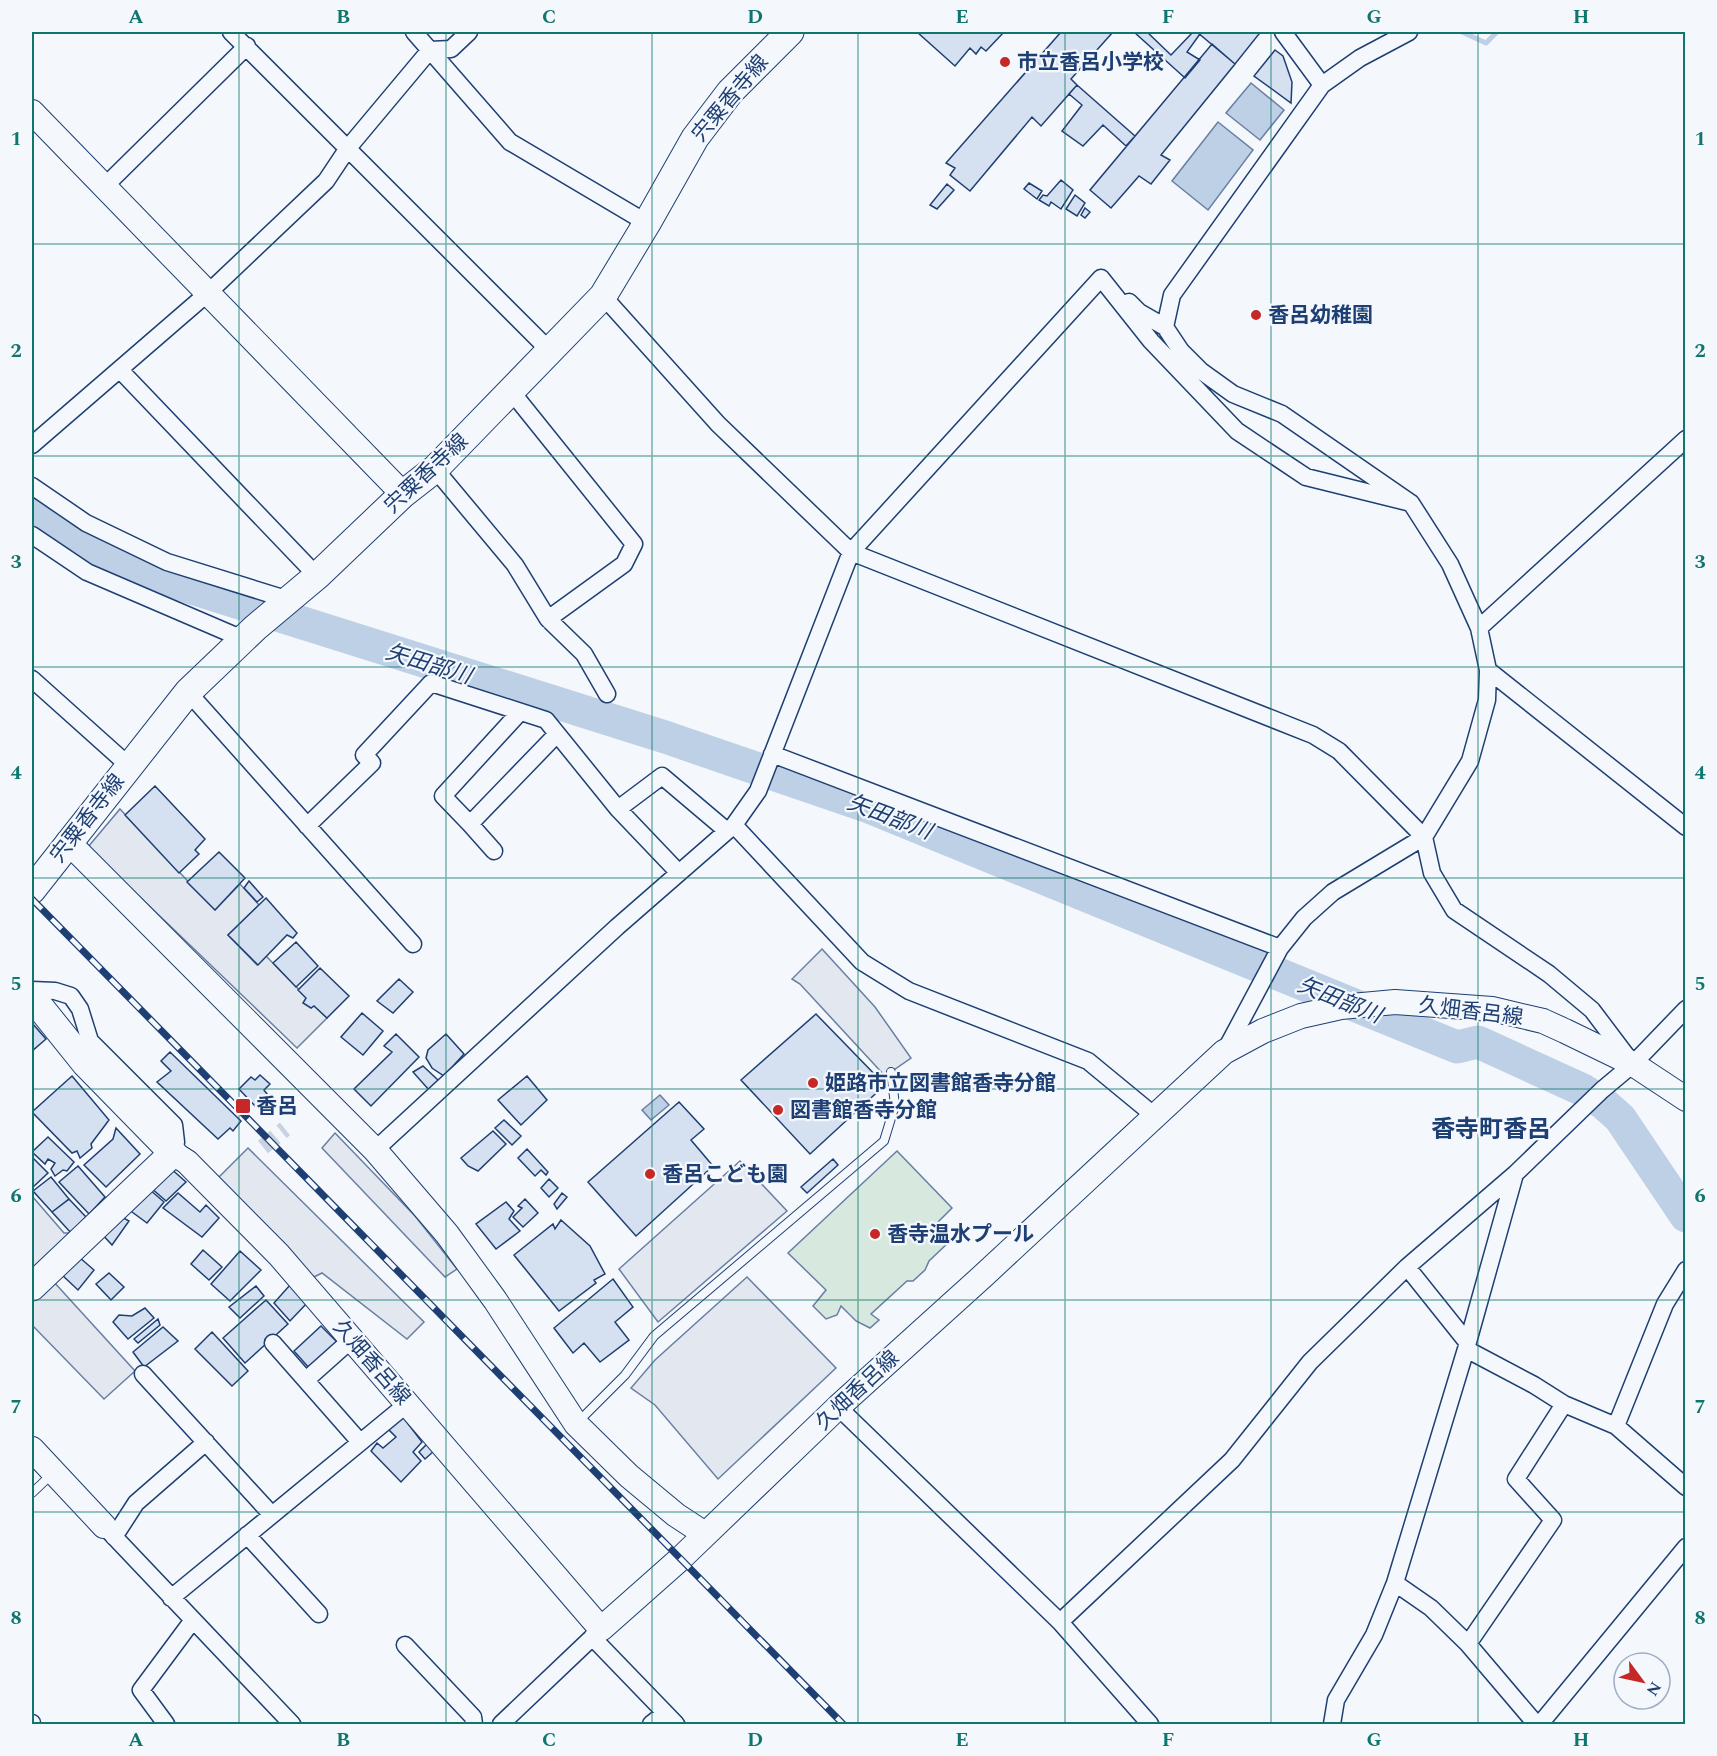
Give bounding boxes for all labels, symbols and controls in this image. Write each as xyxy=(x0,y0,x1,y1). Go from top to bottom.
text: A xyxy=(128,2,144,32)
text: B xyxy=(336,2,350,32)
text: C xyxy=(542,2,556,32)
text: D xyxy=(747,2,763,32)
text: E xyxy=(955,2,969,32)
text: F xyxy=(1162,2,1174,32)
text: G xyxy=(1366,2,1382,32)
text: H xyxy=(1573,2,1589,32)
place label: 市立香呂小学校 xyxy=(1017,47,1164,79)
street label: 宍粟香寺線 xyxy=(685,48,777,149)
marker: 市立香呂小学校 xyxy=(998,55,1012,69)
text: 1 xyxy=(10,124,22,154)
text: 1 xyxy=(1694,124,1706,154)
place label: 香呂幼稚園 xyxy=(1268,300,1373,332)
marker: 香呂幼稚園 xyxy=(1249,308,1263,322)
text: 2 xyxy=(10,336,22,366)
text: 2 xyxy=(1694,336,1706,366)
street label: 宍粟香寺線 xyxy=(377,426,476,521)
text: 3 xyxy=(10,547,22,577)
text: 3 xyxy=(1694,547,1706,577)
water label: 矢田部川 xyxy=(382,636,477,694)
text: 4 xyxy=(10,758,22,788)
text: 4 xyxy=(1694,758,1706,788)
street label: 宍粟香寺線 xyxy=(43,767,133,870)
water label: 矢田部川 xyxy=(842,786,938,849)
text: 5 xyxy=(10,969,22,999)
water label: 矢田部川 xyxy=(1292,969,1388,1033)
text: 5 xyxy=(1694,969,1706,999)
street label: 久畑香呂線 xyxy=(1417,990,1525,1034)
place label: 姫路市立図書館香寺分館 xyxy=(825,1068,1056,1100)
marker: 姫路市立図書館香寺分館 xyxy=(806,1076,820,1090)
place label: 香呂 xyxy=(256,1091,298,1123)
place label: 図書館香寺分館 xyxy=(790,1095,937,1127)
marker: 香呂 xyxy=(234,1097,252,1115)
marker: 図書館香寺分館 xyxy=(771,1103,785,1117)
district label: 香寺町香呂 xyxy=(1431,1112,1551,1148)
place label: 香呂こども園 xyxy=(662,1159,788,1191)
marker: 香呂こども園 xyxy=(643,1167,657,1181)
text: 6 xyxy=(10,1181,22,1211)
text: 6 xyxy=(1694,1181,1706,1211)
place label: 香寺温水プール xyxy=(887,1219,1034,1251)
marker: 香寺温水プール xyxy=(868,1227,882,1241)
street label: 久畑香呂線 xyxy=(325,1313,418,1413)
street label: 久畑香呂線 xyxy=(808,1343,907,1438)
text: 7 xyxy=(10,1392,22,1422)
text: 7 xyxy=(1694,1392,1706,1422)
text: 8 xyxy=(10,1603,22,1633)
text: 8 xyxy=(1694,1603,1706,1633)
north arrow xyxy=(1612,1651,1672,1711)
text: N xyxy=(1640,1677,1667,1701)
text: A xyxy=(128,1725,144,1755)
text: B xyxy=(336,1725,350,1755)
text: C xyxy=(542,1725,556,1755)
text: D xyxy=(747,1725,763,1755)
text: E xyxy=(955,1725,969,1755)
text: F xyxy=(1162,1725,1174,1755)
text: G xyxy=(1366,1725,1382,1755)
text: H xyxy=(1573,1725,1589,1755)

